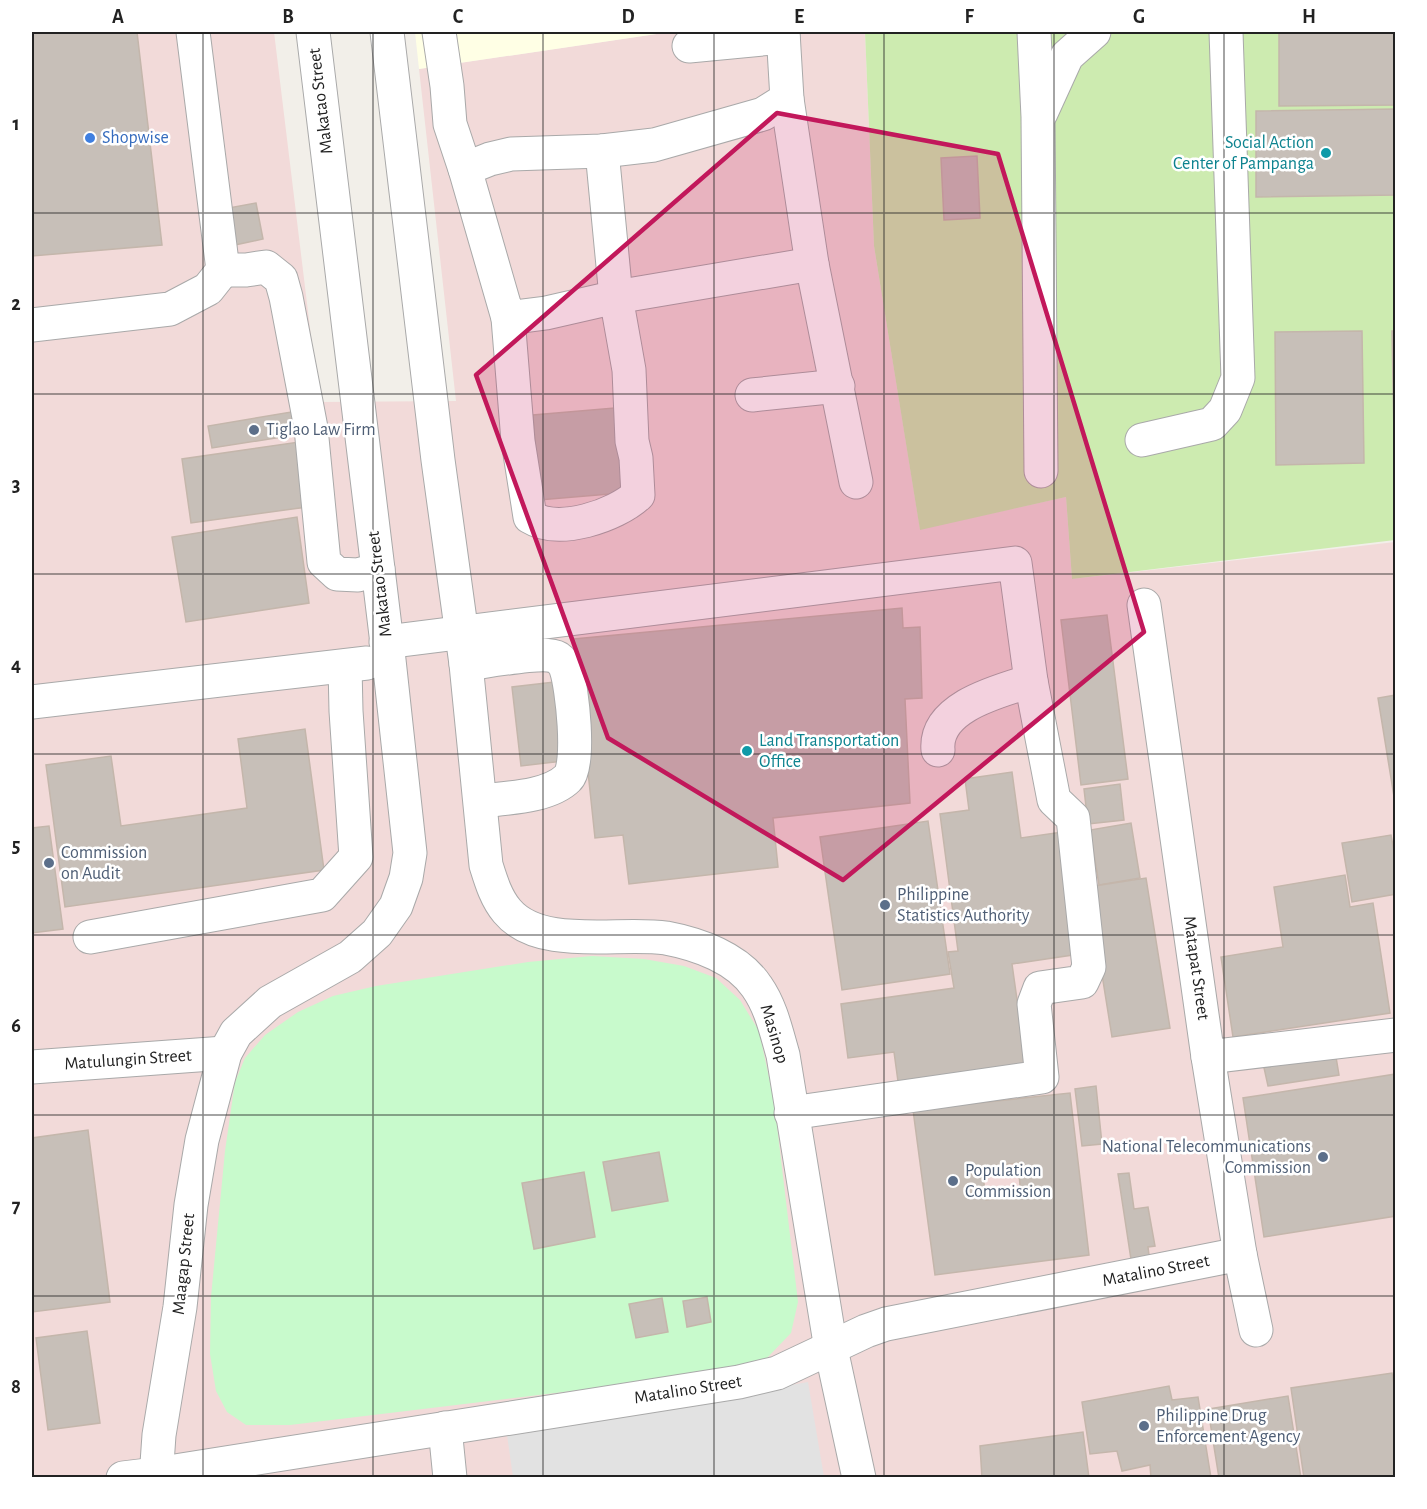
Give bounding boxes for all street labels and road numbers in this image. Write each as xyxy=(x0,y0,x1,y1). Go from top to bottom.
street label: Makatao Street xyxy=(306,47,336,155)
street label: Makatao Street xyxy=(365,530,395,638)
street label: Matapat Street xyxy=(1180,915,1212,1021)
street label: Masinop xyxy=(757,1002,791,1066)
street label: Matulungin Street xyxy=(64,1047,193,1073)
street label: Maagap Street xyxy=(170,1212,198,1316)
street label: Matalino Street xyxy=(1101,1252,1211,1290)
street label: Matalino Street xyxy=(633,1373,743,1407)

